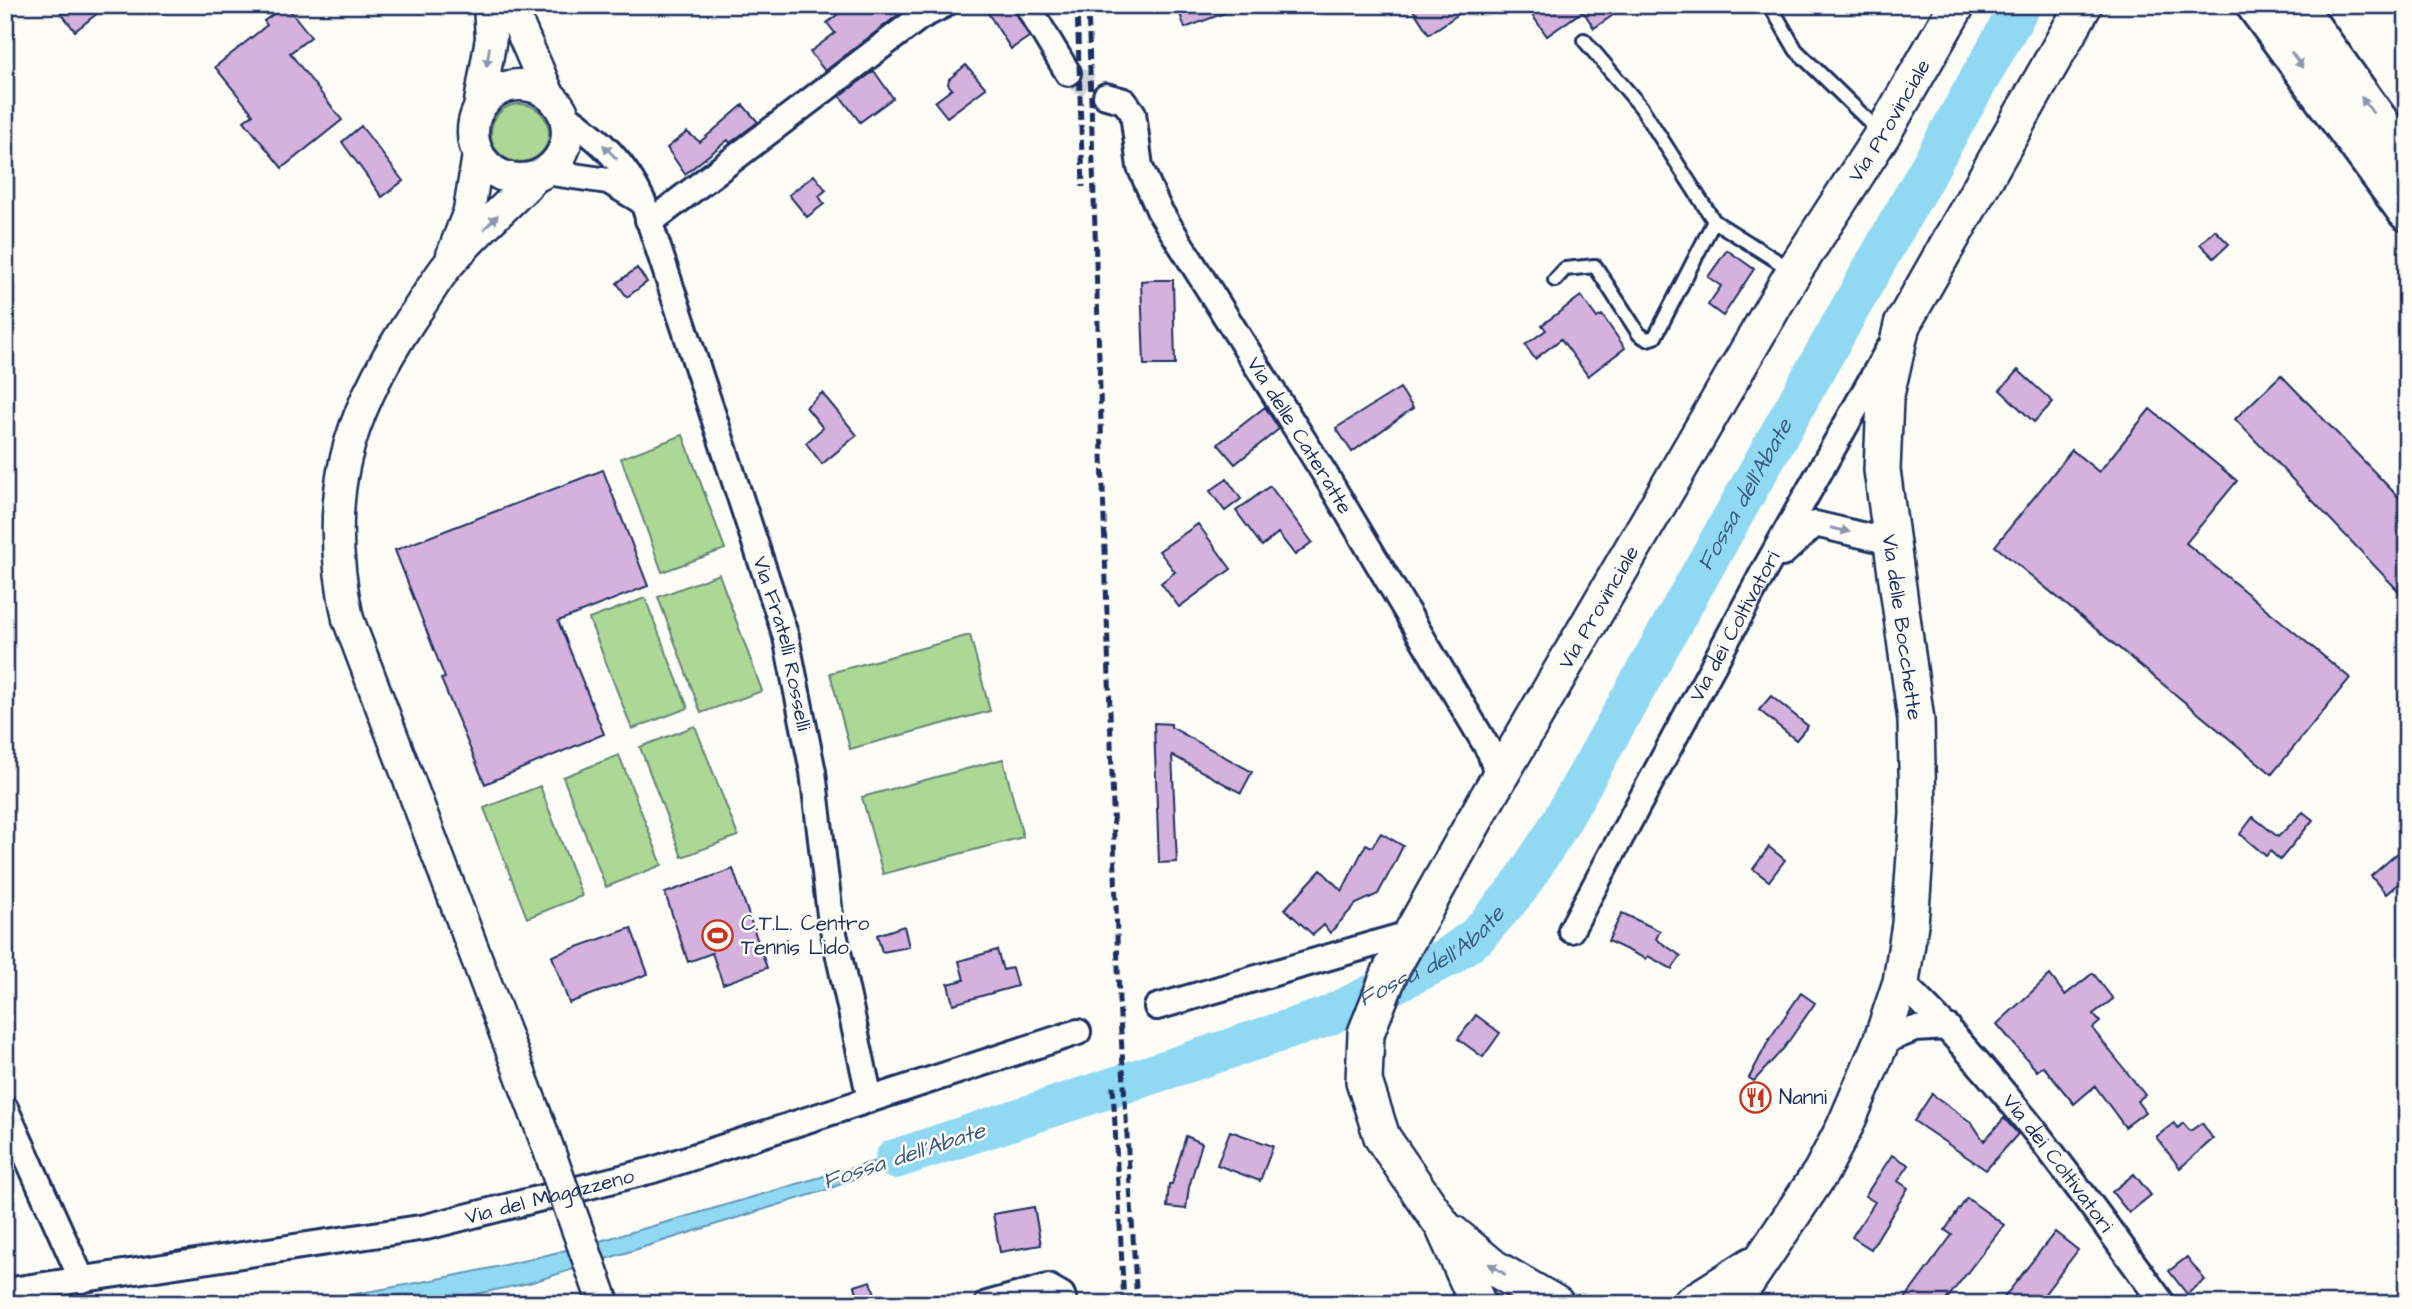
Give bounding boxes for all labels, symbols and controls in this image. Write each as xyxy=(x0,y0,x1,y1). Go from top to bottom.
one-way arrow xyxy=(483,46,494,68)
one-way arrow xyxy=(2289,51,2303,69)
street label: Via Provinciale xyxy=(1841,54,1937,188)
one-way arrow xyxy=(2360,96,2374,114)
one-way arrow xyxy=(601,144,618,161)
one-way arrow xyxy=(483,213,500,230)
street label: Via delle Cateratte xyxy=(1240,351,1360,519)
water label: Fossa dell'Abate xyxy=(1690,412,1801,576)
one-way arrow xyxy=(1829,525,1851,536)
street label: Via delle Bocchette xyxy=(1875,532,1929,722)
street label: Via Provinciale xyxy=(1551,540,1646,674)
street label: Via dei Coltivatori xyxy=(1682,545,1787,707)
street label: Via Fratelli Rosselli xyxy=(746,552,819,733)
water label: Fossa dell'Abate xyxy=(1353,898,1513,1015)
place label: C.T.L. Centro Tennis Lido xyxy=(741,909,870,962)
sports icon: C.T.L. Centro Tennis Lido xyxy=(701,918,735,952)
restaurant icon: Nanni xyxy=(1739,1080,1773,1114)
place label: Nanni xyxy=(1779,1083,1827,1112)
street label: Via dei Coltivatori xyxy=(1996,1087,2121,1238)
water label: Fossa dell'Abate xyxy=(819,1114,991,1197)
street label: Via del Magazzeno xyxy=(462,1161,637,1231)
one-way arrow xyxy=(1487,1263,1507,1276)

